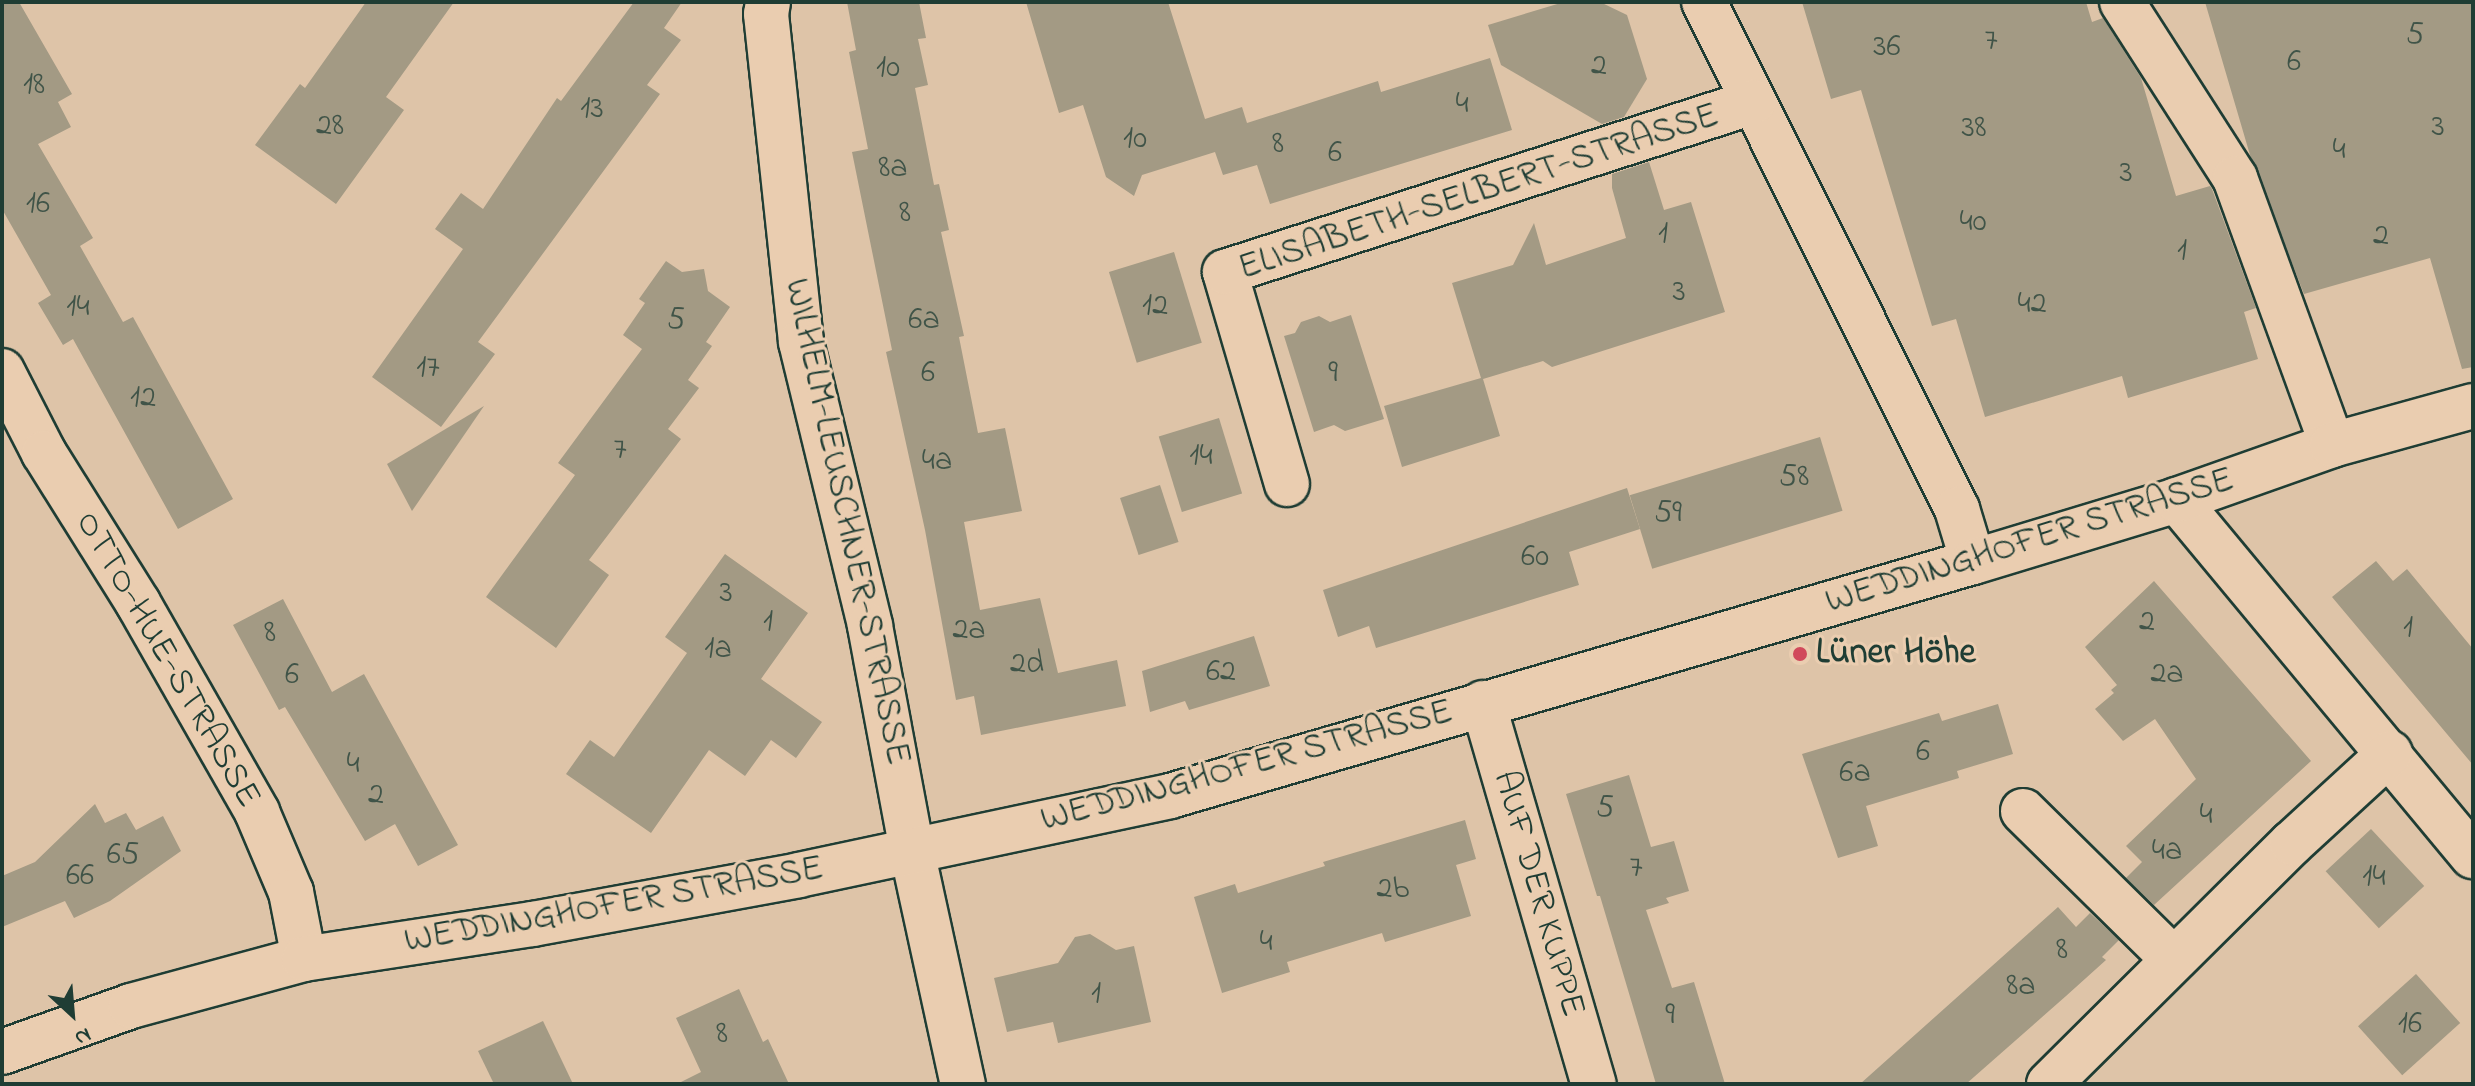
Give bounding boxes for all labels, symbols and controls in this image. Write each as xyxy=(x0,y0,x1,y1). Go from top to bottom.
house number: 5 xyxy=(2406,17,2424,55)
house number: 7 xyxy=(1984,23,1998,61)
house number: 36 xyxy=(1873,29,1901,67)
house number: 6 xyxy=(2287,44,2301,82)
house number: 2 xyxy=(1591,48,1607,86)
house number: 10 xyxy=(876,50,900,88)
house number: 18 xyxy=(23,67,45,105)
house number: 4 xyxy=(1455,86,1469,124)
house number: 13 xyxy=(580,91,604,129)
street label: ELISABETH-SELBERT-STRASSE xyxy=(1234,95,1724,291)
house number: 28 xyxy=(316,108,344,146)
house number: 3 xyxy=(2431,109,2445,147)
house number: 38 xyxy=(1961,110,1987,148)
house number: 10 xyxy=(1123,121,1147,159)
house number: 8 xyxy=(1272,126,1284,164)
house number: 4 xyxy=(2332,132,2346,170)
house number: 6 xyxy=(1328,135,1342,173)
house number: 8a xyxy=(878,150,908,188)
house number: 3 xyxy=(2119,155,2133,193)
house number: 16 xyxy=(26,186,50,224)
house number: 8 xyxy=(899,195,911,233)
house number: 40 xyxy=(1959,204,1987,242)
house number: 1 xyxy=(1658,216,1668,254)
house number: 2 xyxy=(2373,218,2389,256)
house number: 1 xyxy=(2177,233,2187,271)
house number: 3 xyxy=(1672,274,1686,312)
street label: WILHELM-LEUSCHNER-STRASSE xyxy=(773,275,919,769)
house number: 42 xyxy=(2017,286,2047,324)
house number: 12 xyxy=(1142,288,1168,326)
house number: 14 xyxy=(66,289,90,327)
house number: 5 xyxy=(667,302,685,340)
house number: 6a xyxy=(908,302,940,340)
house number: 17 xyxy=(416,350,440,388)
house number: 6 xyxy=(921,355,935,393)
house number: 9 xyxy=(1328,355,1338,393)
house number: 12 xyxy=(130,380,156,418)
house number: 7 xyxy=(613,432,627,470)
house number: 14 xyxy=(1189,438,1213,476)
house number: 4a xyxy=(922,443,952,481)
house number: 58 xyxy=(1779,459,1809,497)
street label: WEDDINGHOFER STRASSE xyxy=(1821,459,2239,625)
house number: 59 xyxy=(1654,495,1682,533)
street label: OTTO-HUE-STRASSE xyxy=(65,504,269,816)
house number: 60 xyxy=(1521,539,1549,577)
house number: 3 xyxy=(719,575,733,613)
house number: 1 xyxy=(763,604,773,642)
house number: 2 xyxy=(2139,604,2155,642)
house number: 1 xyxy=(2403,610,2413,648)
house number: 2a xyxy=(952,612,986,650)
house number: 8 xyxy=(264,615,276,653)
house number: 1a xyxy=(704,631,732,669)
place label: Lüner Höhe xyxy=(1816,632,1976,676)
marker: Lüner Höhe xyxy=(1791,645,1809,663)
house number: 2d xyxy=(1010,646,1044,684)
house number: 62 xyxy=(1206,654,1236,692)
house number: 2a xyxy=(2150,656,2184,694)
house number: 6 xyxy=(285,657,299,695)
street label: WEDDINGHOFER STRASSE xyxy=(1036,691,1458,843)
house number: 6 xyxy=(1916,734,1930,772)
house number: 4 xyxy=(346,746,360,784)
house number: 6a xyxy=(1839,755,1871,793)
street label: AUF DER KUPPE xyxy=(1482,766,1594,1022)
house number: 2 xyxy=(368,777,384,815)
house number: 5 xyxy=(1596,790,1614,828)
house number: 4 xyxy=(2199,797,2213,835)
house number: 4a xyxy=(2152,833,2182,871)
house number: 65 xyxy=(107,837,139,875)
street label: WEDDINGHOFER STRASSE xyxy=(401,848,827,964)
house number: 7 xyxy=(1629,850,1643,888)
house number: 66 xyxy=(66,858,94,896)
house number: 14 xyxy=(2362,859,2386,897)
house number: 2b xyxy=(1377,871,1409,909)
house number: 4 xyxy=(1259,924,1273,962)
house number: 8 xyxy=(2056,932,2068,970)
house number: 8a xyxy=(2006,968,2036,1006)
north arrow xyxy=(32,974,112,1054)
house number: 1 xyxy=(1091,976,1101,1014)
house number: 9 xyxy=(1665,997,1675,1035)
house number: 16 xyxy=(2398,1006,2422,1044)
house number: 8 xyxy=(716,1016,728,1054)
text: N xyxy=(69,1018,96,1053)

